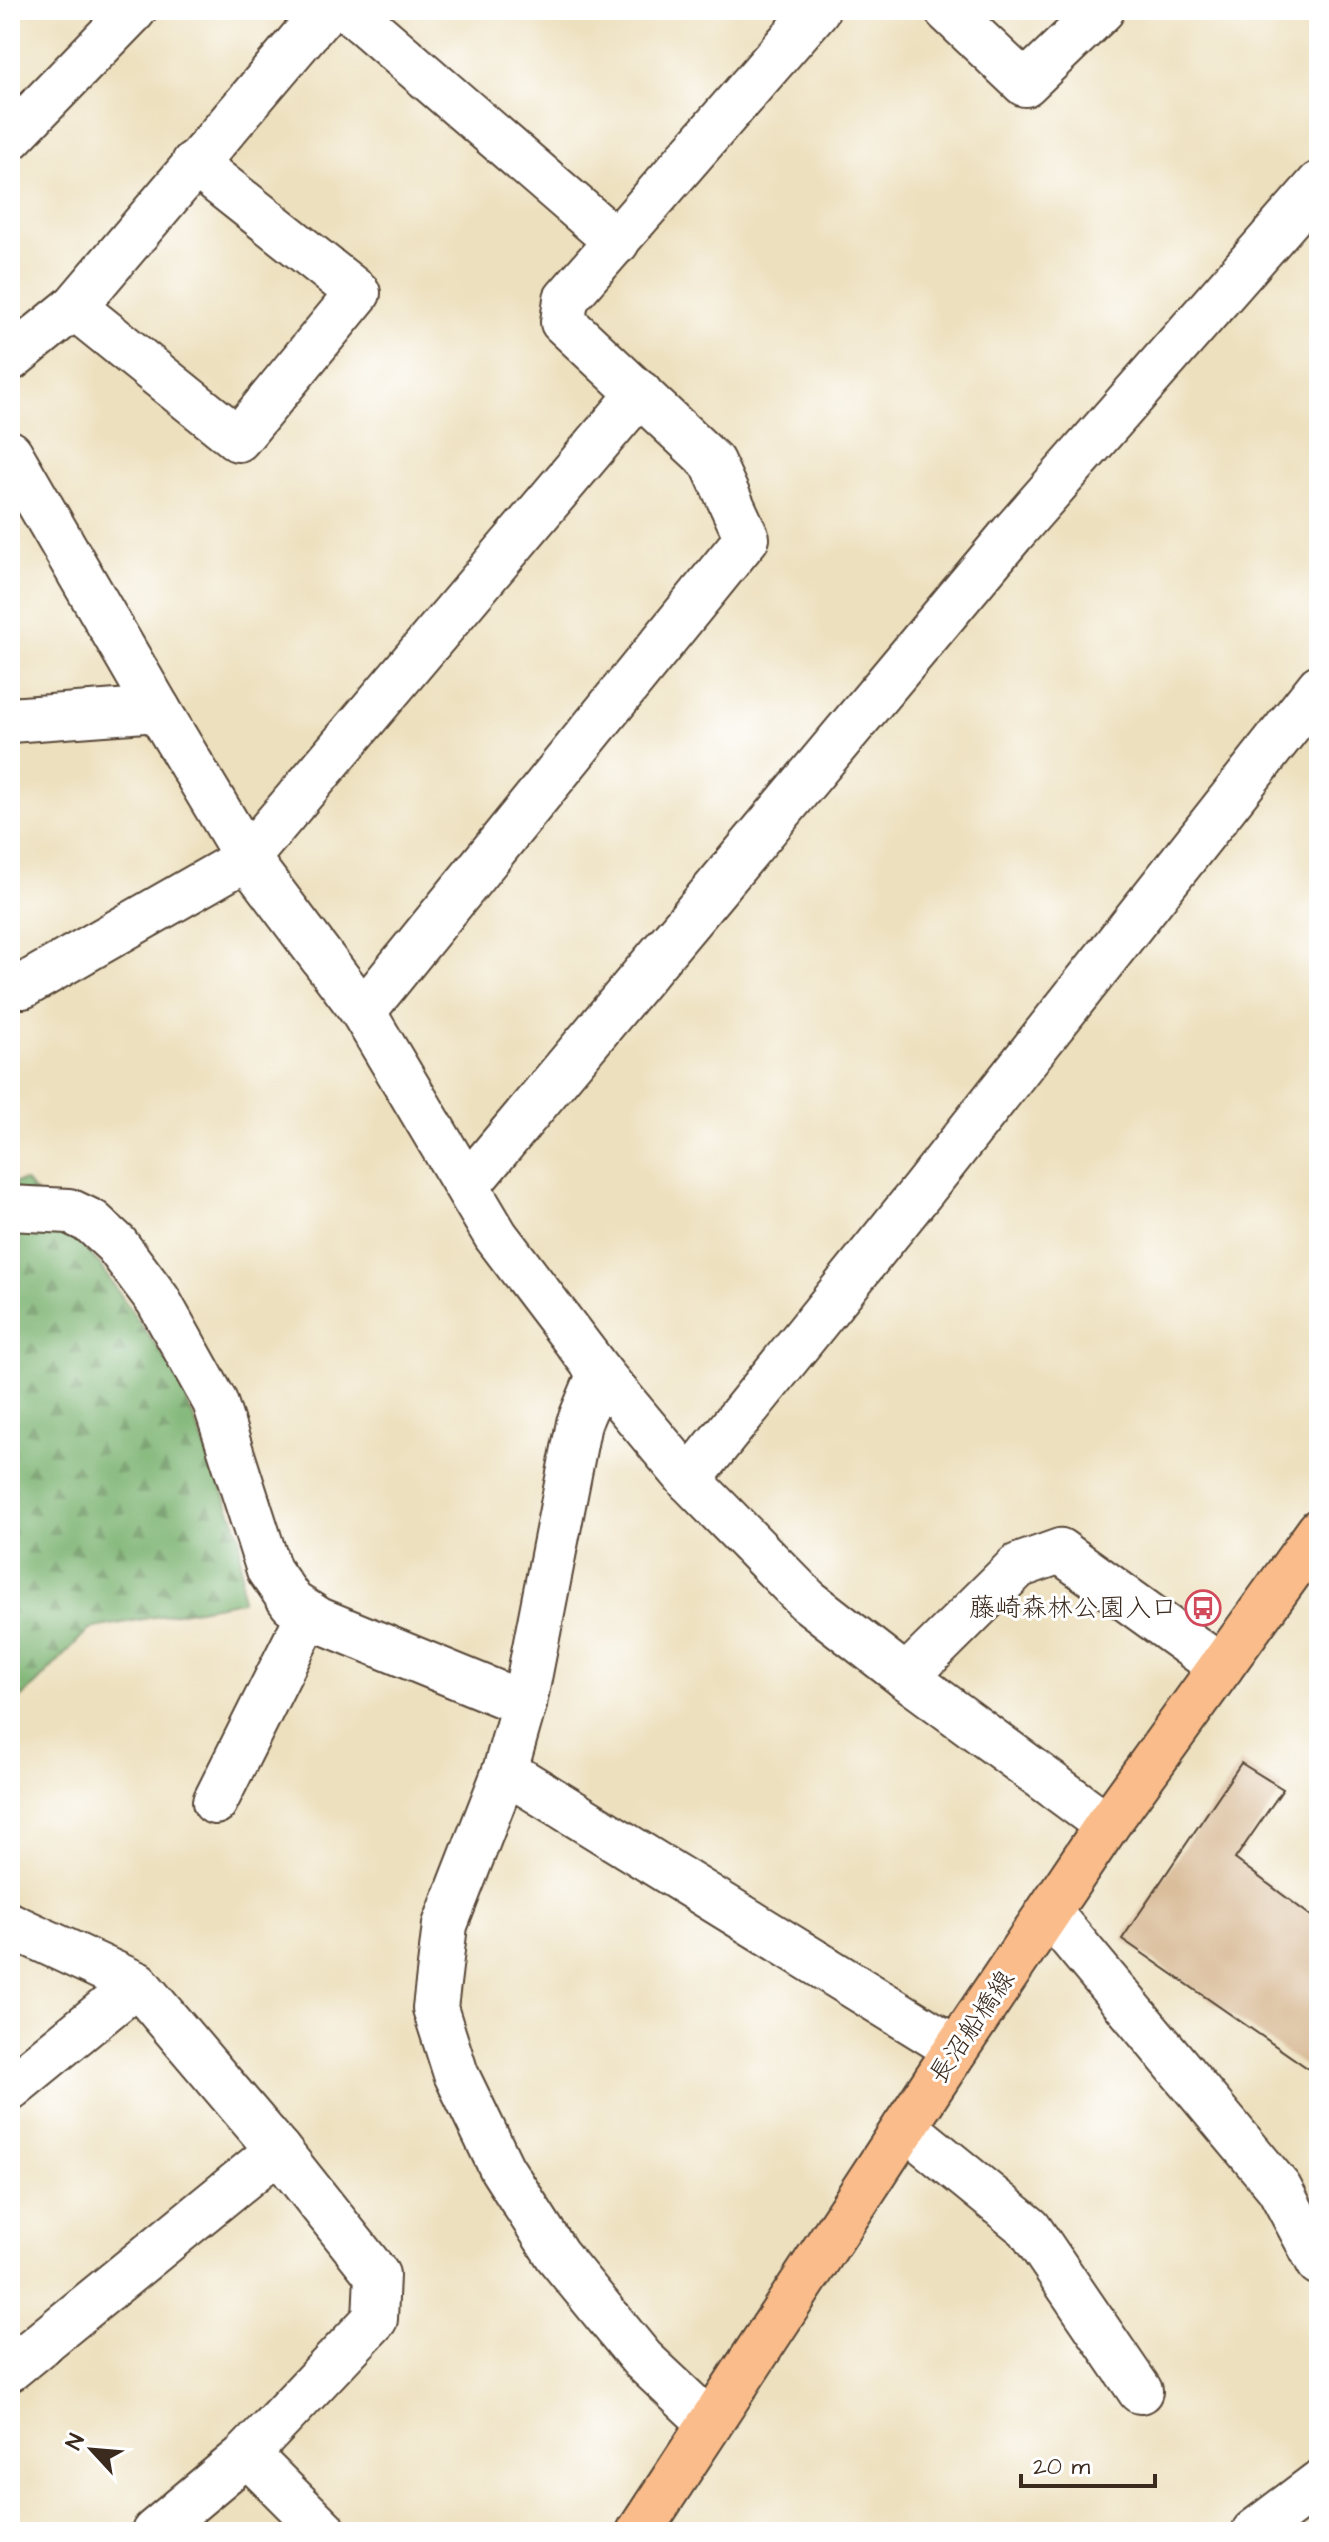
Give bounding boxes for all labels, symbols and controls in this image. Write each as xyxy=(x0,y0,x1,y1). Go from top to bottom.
bus stop icon: 藤崎森林公園入口 xyxy=(1184,1589,1222,1627)
place label: 藤崎森林公園入口 xyxy=(969,1590,1177,1626)
street label: 長沼船橋線 xyxy=(921,1963,1023,2091)
north arrow xyxy=(52,2410,132,2490)
text: N xyxy=(58,2429,92,2455)
scale bar xyxy=(1021,2438,1155,2488)
text: 20 m xyxy=(1033,2450,1090,2484)

